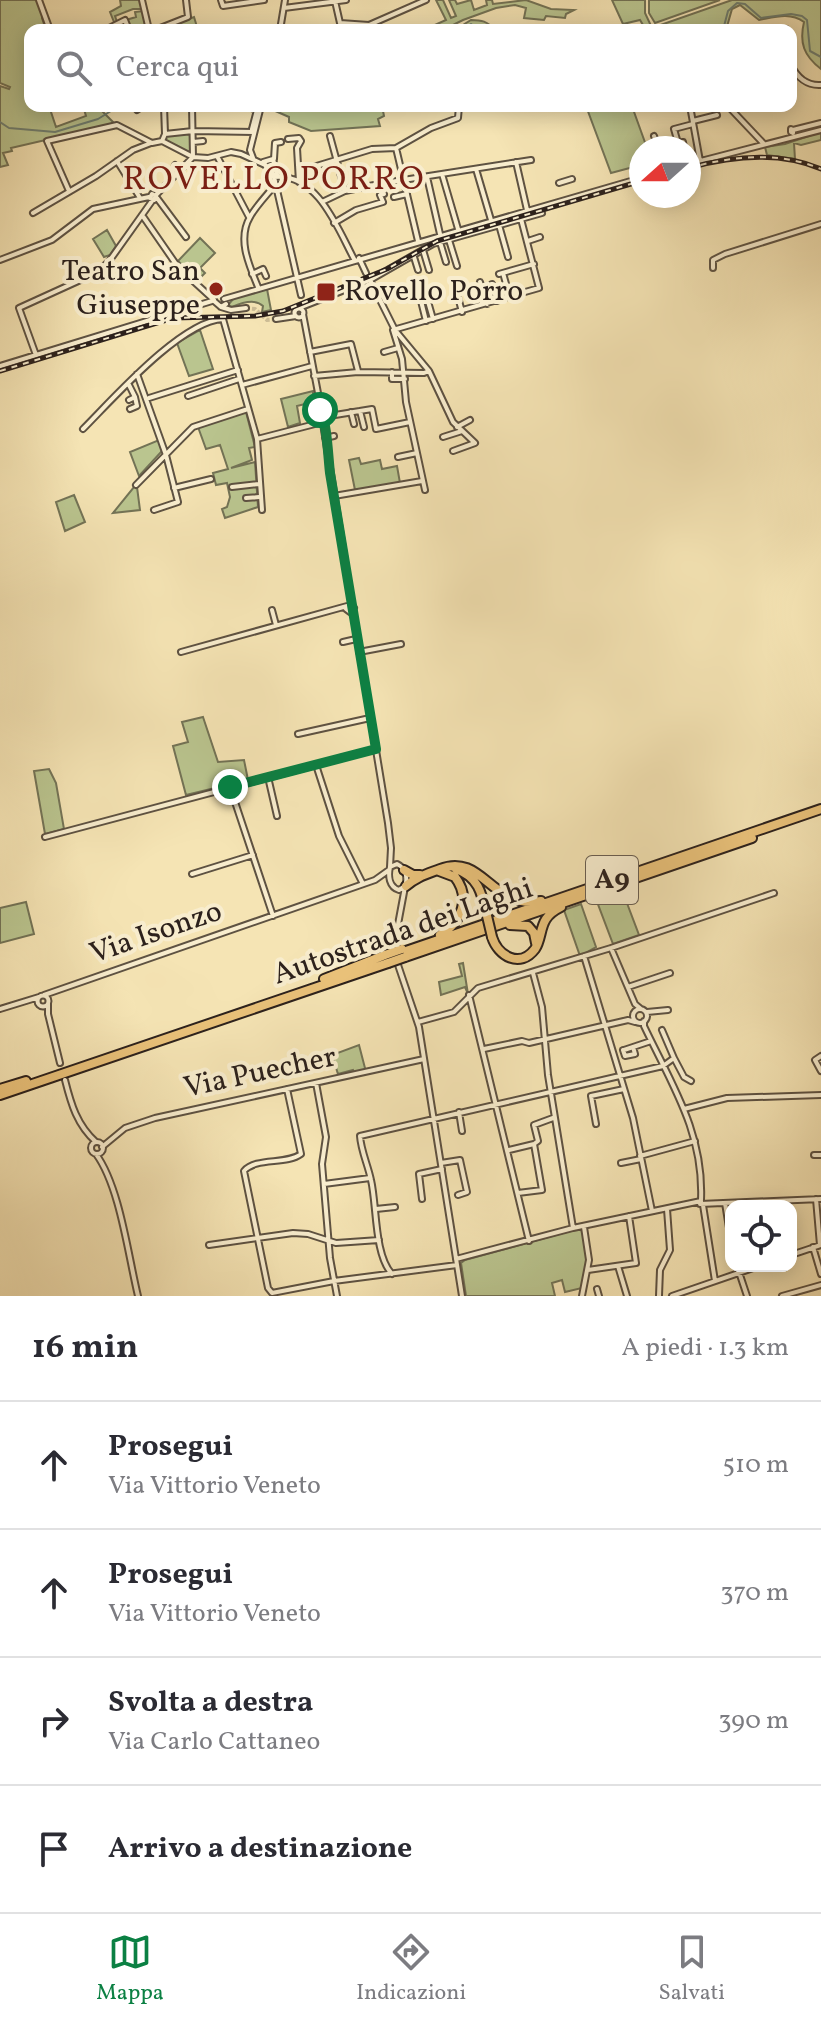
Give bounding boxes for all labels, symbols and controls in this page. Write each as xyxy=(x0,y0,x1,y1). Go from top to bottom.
search box xyxy=(24,24,797,112)
icon: search xyxy=(52,46,96,90)
text: Cerca qui xyxy=(116,47,239,89)
north arrow xyxy=(629,136,701,208)
district label: ROVELLO PORRO xyxy=(123,157,425,204)
place label: Teatro San Giuseppe xyxy=(61,251,200,327)
place label: Rovello Porro xyxy=(344,271,523,313)
marker: Teatro San Giuseppe xyxy=(207,280,225,298)
marker: Rovello Porro xyxy=(315,281,337,303)
route start xyxy=(302,392,338,428)
route end xyxy=(212,769,248,805)
road number: A9 xyxy=(586,856,638,904)
street label: Autostrada dei Laghi xyxy=(267,868,539,996)
street label: Via Isonzo xyxy=(84,891,228,975)
street label: Via Puecher xyxy=(180,1036,340,1110)
map controls xyxy=(725,1200,797,1272)
button: locate xyxy=(725,1200,797,1272)
text: 16 min xyxy=(32,1325,138,1372)
text: A piedi · 1.3 km xyxy=(622,1330,789,1366)
text: Prosegui xyxy=(108,1426,233,1468)
icon: ahead xyxy=(32,1443,76,1487)
text: 510 m xyxy=(723,1447,789,1483)
text: Via Vittorio Veneto xyxy=(108,1468,321,1504)
text: Prosegui xyxy=(108,1554,233,1596)
icon: ahead xyxy=(32,1571,76,1615)
text: 370 m xyxy=(720,1575,789,1611)
text: Via Vittorio Veneto xyxy=(108,1596,321,1632)
text: Svolta a destra xyxy=(108,1682,313,1724)
icon: right xyxy=(32,1699,76,1743)
text: 390 m xyxy=(718,1703,789,1739)
text: Via Carlo Cattaneo xyxy=(108,1724,320,1760)
icon: arrive xyxy=(32,1827,76,1871)
text: Arrivo a destinazione xyxy=(108,1828,412,1870)
tab: Mappa xyxy=(96,1930,164,2009)
tab: Indicazioni xyxy=(356,1930,466,2009)
tab: Salvati xyxy=(659,1930,725,2009)

